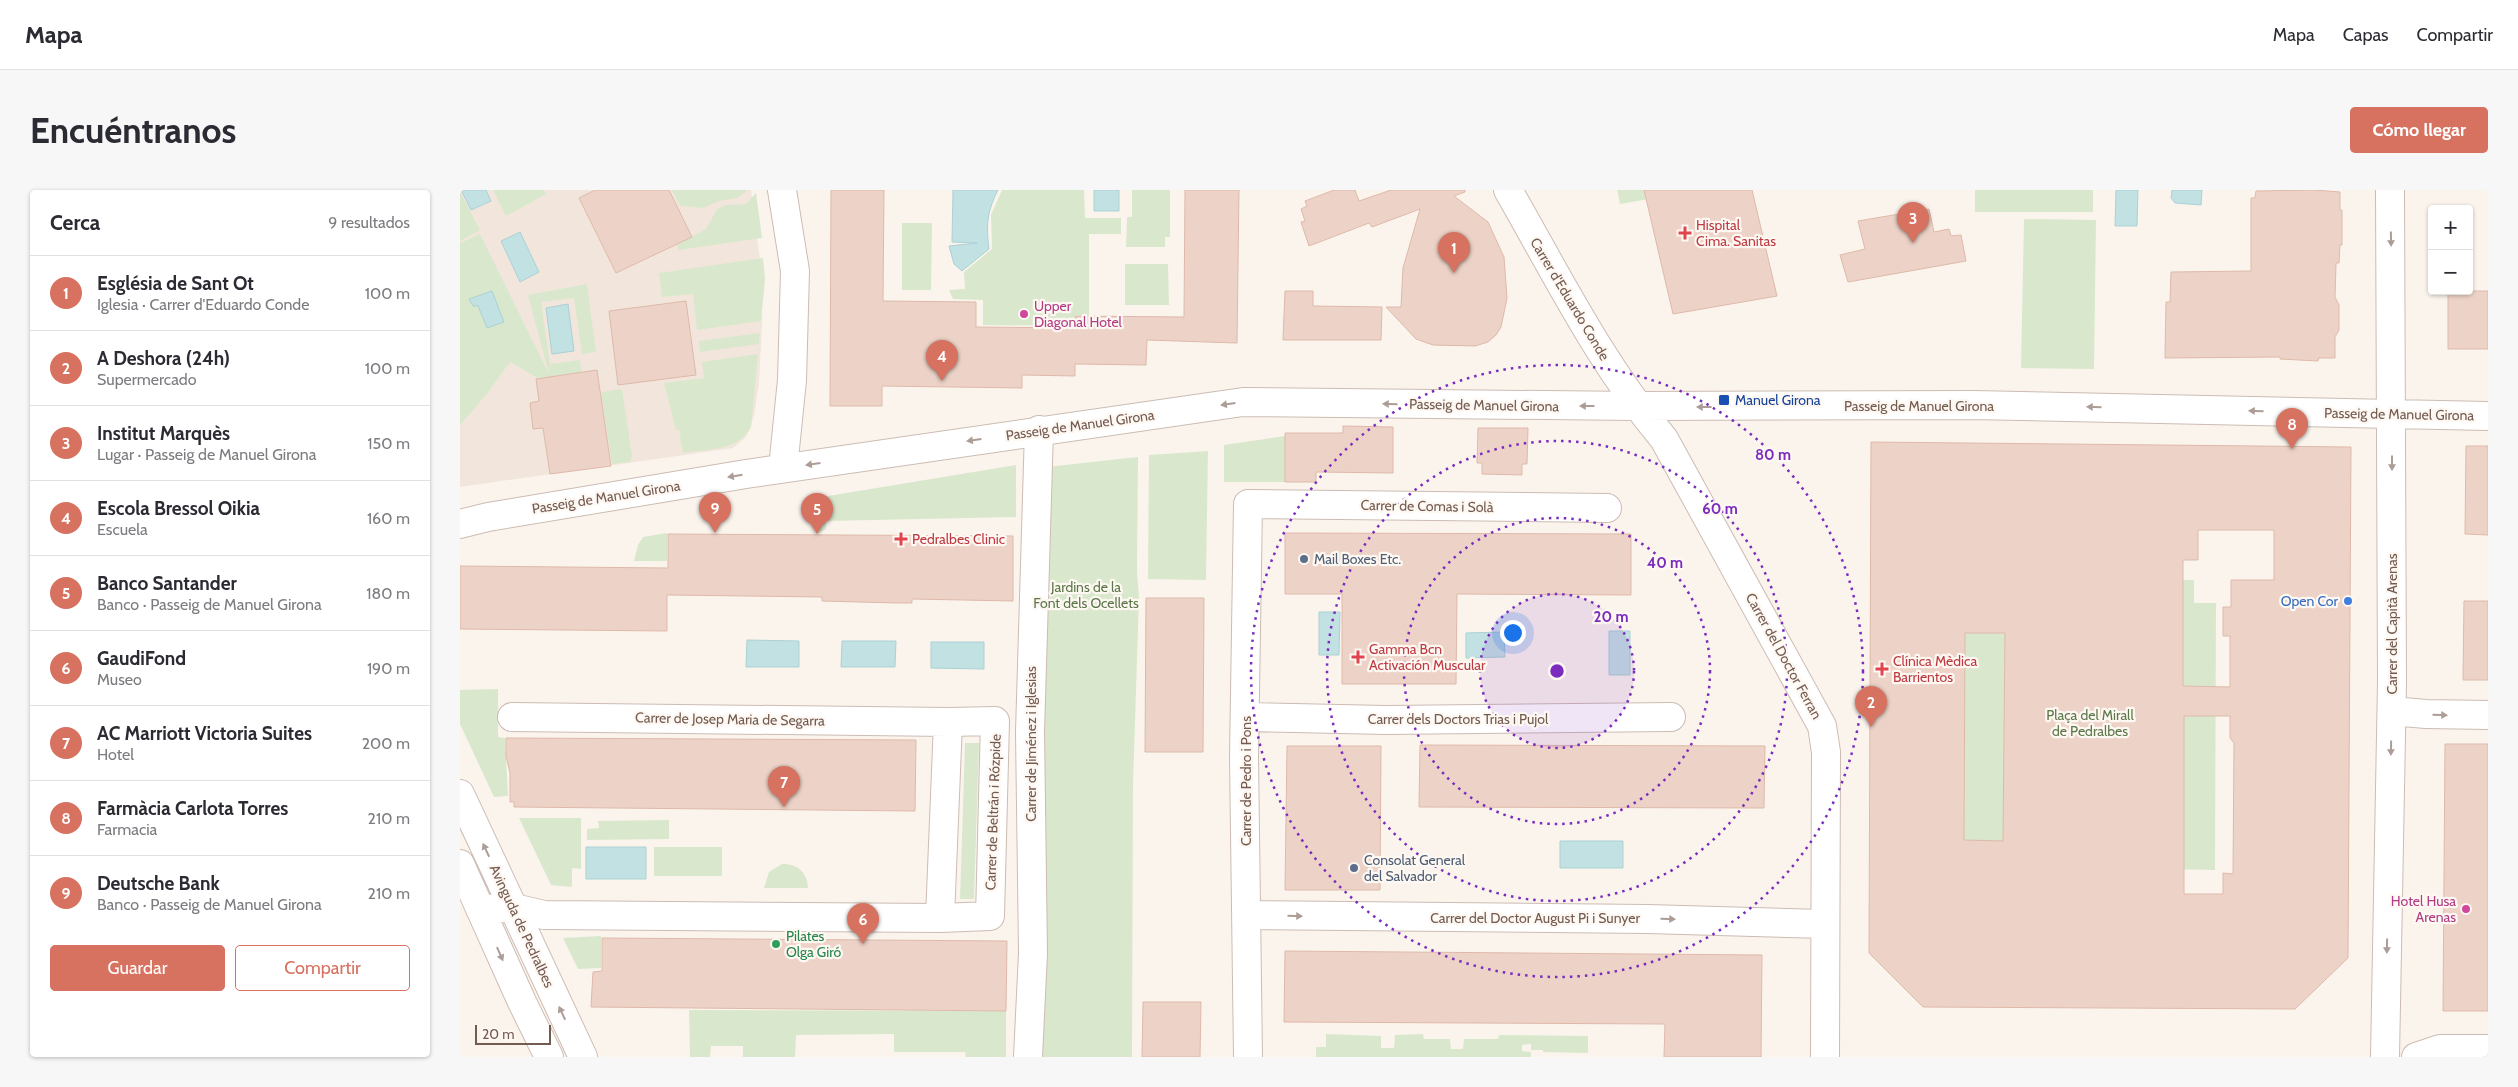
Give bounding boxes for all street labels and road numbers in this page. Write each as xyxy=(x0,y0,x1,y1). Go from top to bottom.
street label: Carrer d'Eduardo Conde xyxy=(1526,234,1614,364)
street label: Passeig de Manuel Girona xyxy=(1409,395,1559,415)
street label: Passeig de Manuel Girona xyxy=(1844,397,1994,415)
street label: Passeig de Manuel Girona xyxy=(2324,404,2474,424)
street label: Passeig de Manuel Girona xyxy=(1004,406,1156,444)
street label: Passeig de Manuel Girona xyxy=(530,476,682,518)
street label: Carrer de Comas i Solà xyxy=(1360,496,1494,516)
street label: Carrer del Capità Arenas xyxy=(2383,553,2401,695)
street label: Carrer del Doctor Ferran xyxy=(1742,590,1826,722)
street label: Carrer de Jiménez i Iglesias xyxy=(1022,666,1040,822)
street label: Carrer de Josep Maria de Segarra xyxy=(635,708,825,730)
street label: Carrer dels Doctors Trias i Pujol xyxy=(1368,710,1549,728)
street label: Carrer de Pedro i Pons xyxy=(1237,716,1255,846)
street label: Carrer de Beltrán i Rózpide xyxy=(981,733,1005,891)
street label: Avinguda de Pedralbes xyxy=(486,862,558,991)
street label: Carrer del Doctor August Pi i Sunyer xyxy=(1430,909,1640,927)

